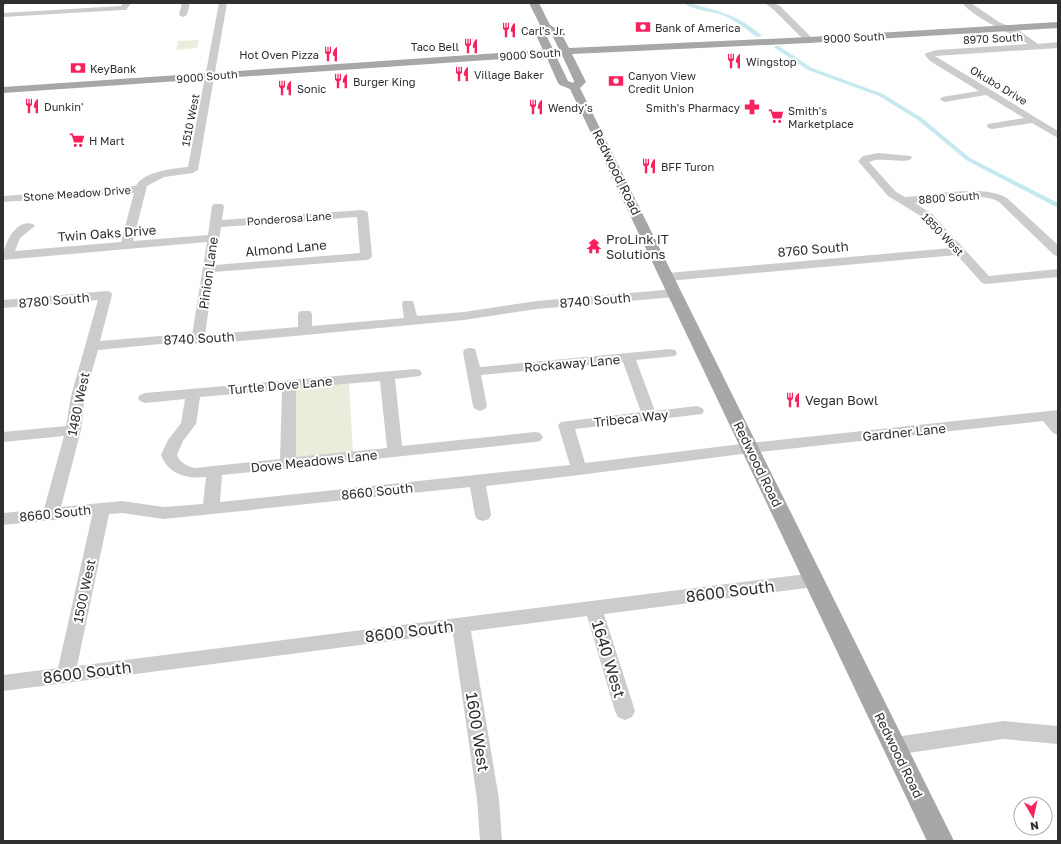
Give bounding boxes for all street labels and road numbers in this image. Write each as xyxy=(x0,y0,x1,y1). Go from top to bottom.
street label: 9000 South xyxy=(823,29,885,45)
street label: 8970 South xyxy=(963,30,1023,46)
street label: 9000 South xyxy=(499,45,561,63)
street label: Okubo Drive xyxy=(968,63,1030,107)
street label: 9000 South xyxy=(176,67,238,85)
street label: 1510 West xyxy=(179,93,201,147)
street label: Redwood Road xyxy=(589,127,645,217)
street label: Stone Meadow Drive xyxy=(23,183,131,203)
street label: 8800 South xyxy=(918,188,980,206)
street label: Ponderosa Lane xyxy=(246,209,332,227)
street label: 1850 West xyxy=(919,210,967,258)
street label: Twin Oaks Drive xyxy=(57,222,157,244)
street label: Pinion Lane xyxy=(195,236,221,310)
street label: Almond Lane xyxy=(245,236,327,260)
street label: 8760 South xyxy=(777,238,849,260)
street label: 8780 South xyxy=(18,289,90,311)
street label: 8740 South xyxy=(559,289,631,311)
street label: 8740 South xyxy=(163,328,235,348)
street label: Rockaway Lane xyxy=(523,351,621,375)
street label: 1480 West xyxy=(63,371,93,437)
street label: Turtle Dove Lane xyxy=(227,372,333,398)
street label: Tribeca Way xyxy=(593,406,670,430)
street label: Redwood Road xyxy=(730,419,786,509)
street label: Gardner Lane xyxy=(862,420,946,444)
street label: Dove Meadows Lane xyxy=(250,446,378,476)
street label: 8660 South xyxy=(340,479,414,503)
street label: 8660 South xyxy=(18,501,92,525)
street label: 1500 West xyxy=(69,558,99,624)
street label: 8600 South xyxy=(685,576,775,606)
street label: 8600 South xyxy=(364,616,454,646)
street label: 1640 West xyxy=(588,618,630,700)
street label: 8600 South xyxy=(42,657,132,687)
street label: 1600 West xyxy=(462,691,494,773)
street label: Redwood Road xyxy=(871,710,927,800)

